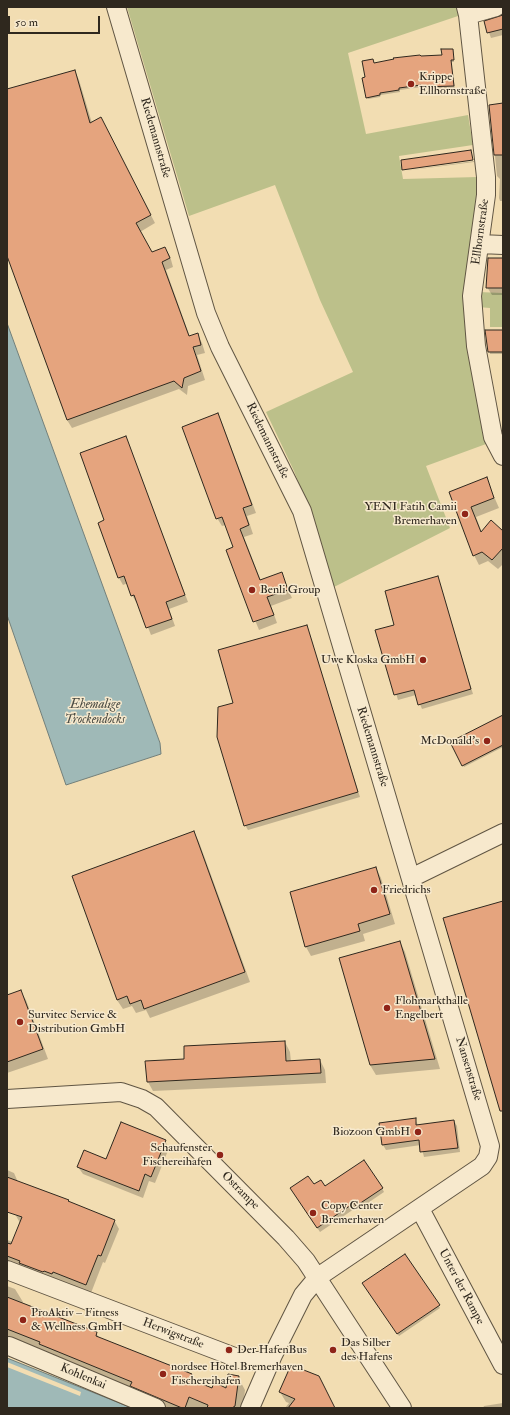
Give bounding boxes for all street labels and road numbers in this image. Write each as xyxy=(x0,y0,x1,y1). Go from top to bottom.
street label: Riedemannstraße xyxy=(137,96,173,180)
street label: Ellhornstraße xyxy=(469,198,493,266)
street label: Riedemannstraße xyxy=(242,400,292,482)
street label: Riedemannstraße xyxy=(353,705,391,789)
street label: Nansenstraße xyxy=(451,1035,485,1103)
street label: Ostrampe xyxy=(218,1169,262,1213)
street label: Unter der Rampe xyxy=(435,1247,487,1327)
street label: Herwigstraße xyxy=(140,1316,206,1352)
street label: Kohlenkai xyxy=(58,1361,108,1393)

